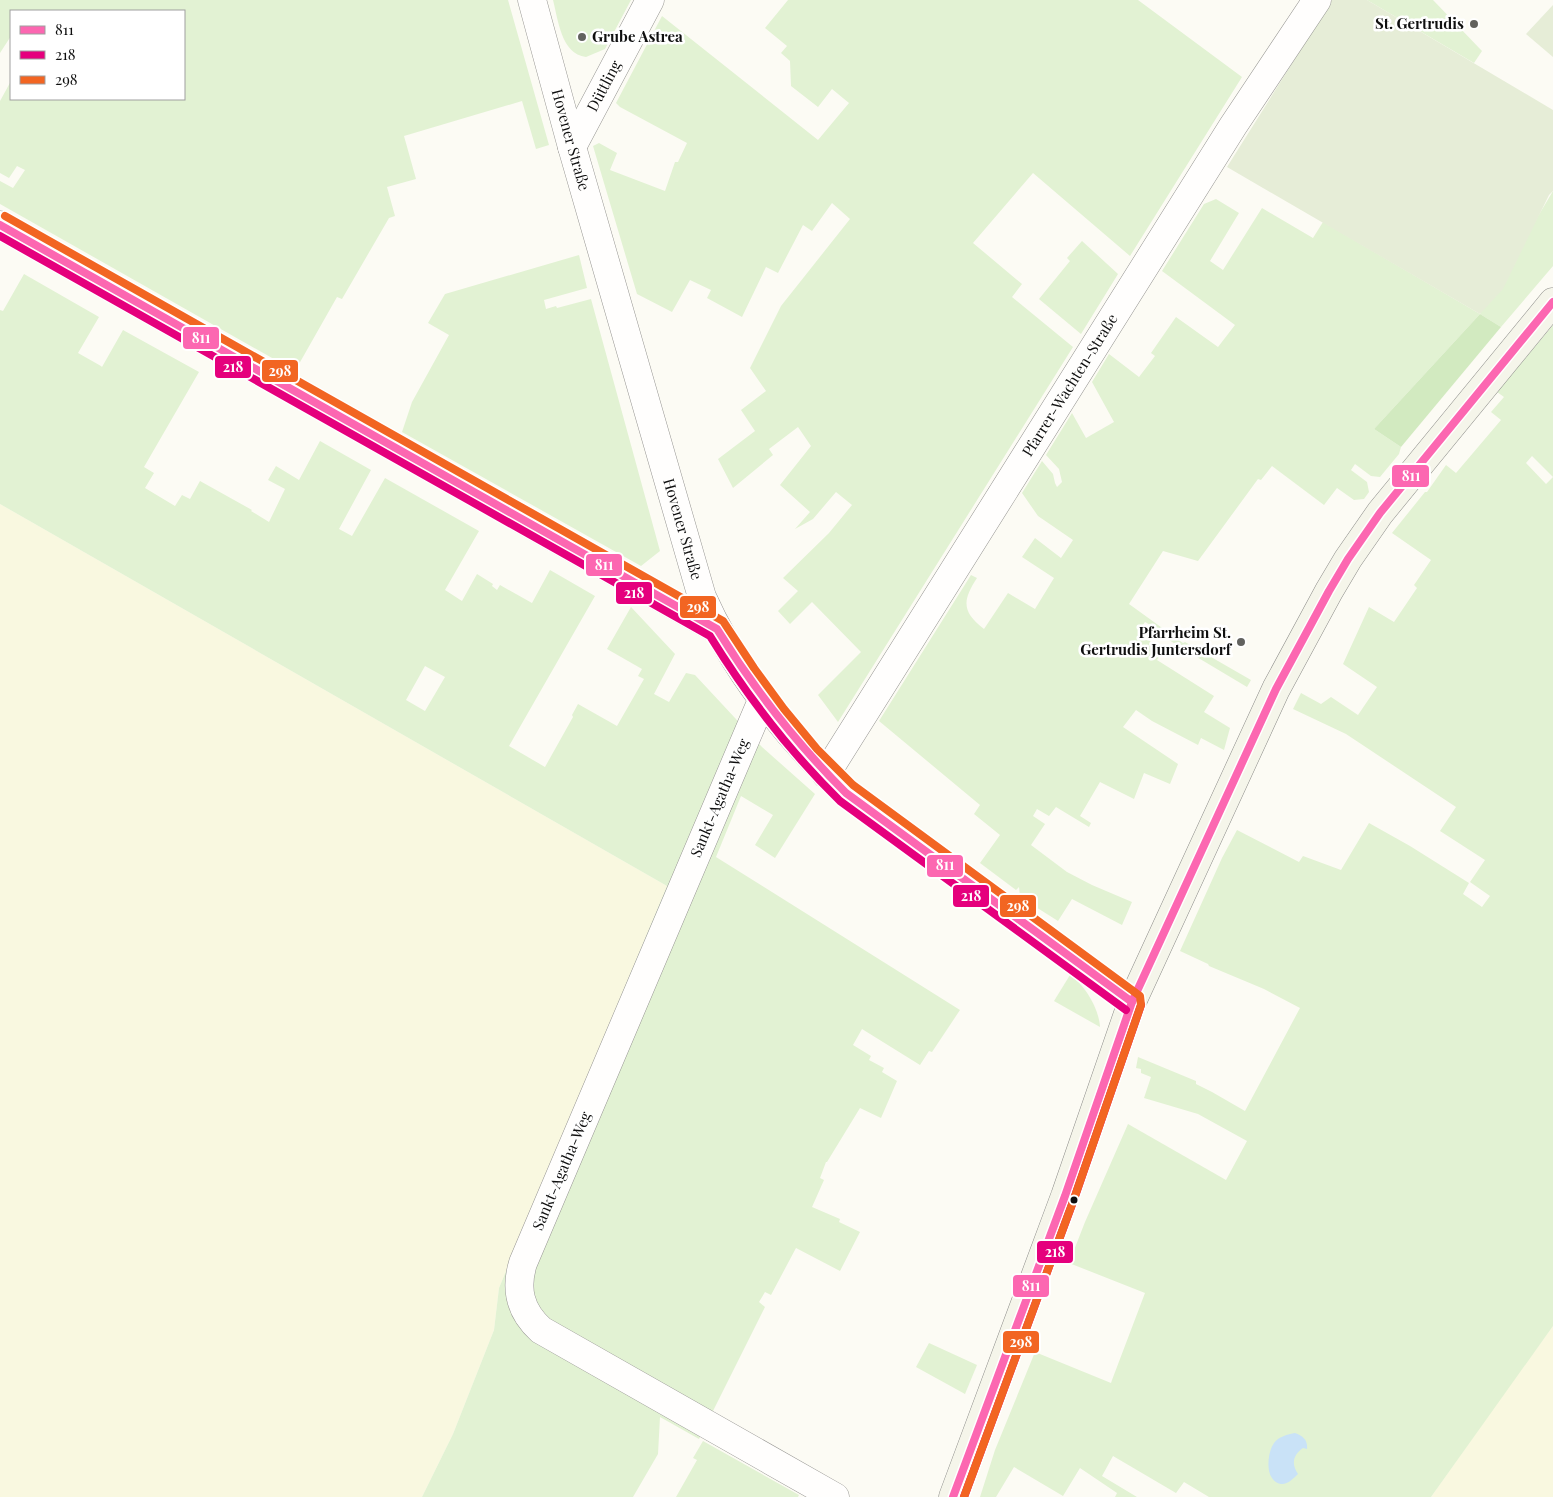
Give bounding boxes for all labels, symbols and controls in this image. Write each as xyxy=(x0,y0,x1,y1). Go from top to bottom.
legend xyxy=(10,10,185,100)
place label: St. Gertrudis xyxy=(1375,13,1464,33)
marker: St. Gertrudis xyxy=(1468,18,1480,30)
text: 811 xyxy=(55,19,74,39)
place label: Grube Astrea xyxy=(592,26,683,46)
marker: Grube Astrea xyxy=(576,31,588,43)
text: 218 xyxy=(55,44,76,64)
street label: Düttling xyxy=(582,57,625,115)
text: 298 xyxy=(55,69,78,89)
street label: Hovener Straße xyxy=(548,87,595,193)
street label: Pfarrer-Wachten-Straße xyxy=(1017,310,1122,460)
line badge: 811 xyxy=(182,326,220,350)
text: 811 xyxy=(192,328,210,347)
line badge: 218 xyxy=(214,355,252,379)
text: 218 xyxy=(223,357,243,376)
line badge: 298 xyxy=(261,359,299,383)
text: 298 xyxy=(269,361,292,380)
line badge: 811 xyxy=(1391,464,1430,488)
text: 811 xyxy=(1402,466,1420,485)
street label: Hovener Straße xyxy=(659,476,707,582)
line badge: 811 xyxy=(585,553,623,577)
text: 811 xyxy=(595,555,613,574)
line badge: 218 xyxy=(615,581,653,605)
text: 218 xyxy=(624,583,644,602)
line badge: 298 xyxy=(679,595,717,619)
text: 298 xyxy=(687,597,710,616)
place label: Pfarrheim St. Gertrudis Juntersdorf xyxy=(1080,622,1233,659)
marker: Pfarrheim St. Gertrudis Juntersdorf xyxy=(1235,636,1247,648)
street label: Sankt-Agatha-Weg xyxy=(685,735,753,860)
line badge: 811 xyxy=(926,854,964,878)
text: 811 xyxy=(936,855,954,874)
line badge: 218 xyxy=(952,884,990,908)
text: 218 xyxy=(961,886,981,905)
line badge: 298 xyxy=(999,894,1037,918)
text: 298 xyxy=(1007,896,1030,915)
street label: Sankt-Agatha-Weg xyxy=(527,1108,595,1233)
unlabelled marker xyxy=(1069,1195,1079,1205)
line badge: 218 xyxy=(1036,1240,1074,1264)
text: 218 xyxy=(1045,1242,1065,1261)
line badge: 811 xyxy=(1012,1274,1050,1298)
text: 811 xyxy=(1022,1276,1040,1295)
line badge: 298 xyxy=(1002,1330,1040,1354)
text: 298 xyxy=(1010,1332,1033,1351)

